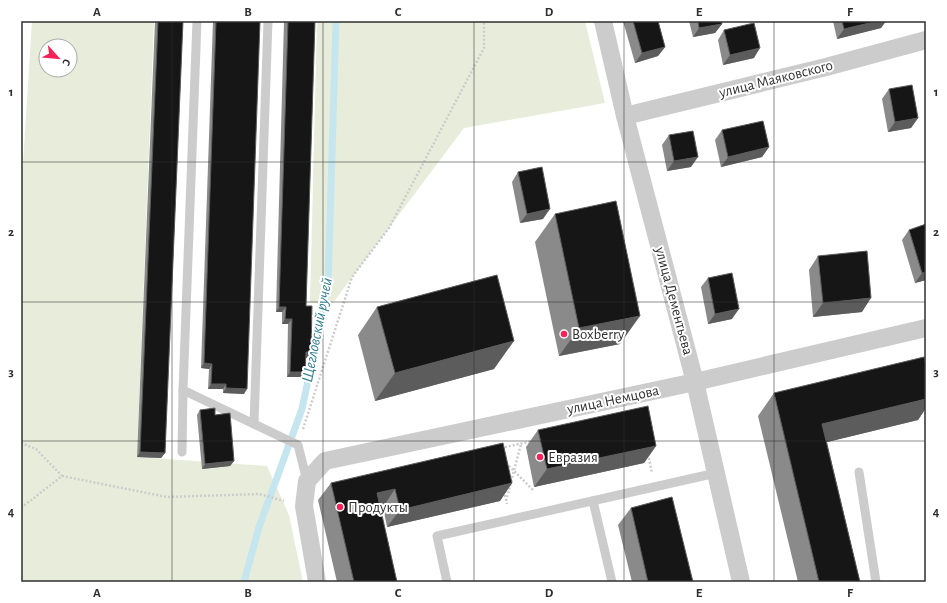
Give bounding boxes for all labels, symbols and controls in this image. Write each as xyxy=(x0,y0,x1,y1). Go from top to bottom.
text: A xyxy=(93,6,101,19)
text: B xyxy=(244,6,252,19)
text: C xyxy=(395,6,402,19)
text: D xyxy=(545,6,554,19)
text: E xyxy=(696,6,703,19)
text: F xyxy=(847,6,854,19)
north arrow xyxy=(38,38,78,78)
text: С xyxy=(60,57,73,68)
street label: улица Маяковского xyxy=(717,58,834,101)
text: 1 xyxy=(9,86,13,99)
text: 1 xyxy=(934,86,938,99)
text: 2 xyxy=(8,226,14,239)
text: 2 xyxy=(933,226,939,239)
street label: улица Дементьева xyxy=(652,244,696,357)
water label: Щегловский ручей xyxy=(299,276,336,384)
place label: Boxberry xyxy=(572,327,625,342)
marker: Boxberry xyxy=(559,329,569,339)
text: 3 xyxy=(8,366,14,379)
text: 3 xyxy=(933,366,939,379)
street label: улица Немцова xyxy=(565,383,660,417)
place label: Евразия xyxy=(548,450,598,465)
marker: Евразия xyxy=(535,452,545,462)
place label: Продукты xyxy=(348,500,408,515)
marker: Продукты xyxy=(335,502,345,512)
text: 4 xyxy=(8,506,15,519)
text: 4 xyxy=(933,506,940,519)
text: A xyxy=(93,587,101,600)
text: B xyxy=(244,587,252,600)
text: C xyxy=(395,587,402,600)
text: D xyxy=(545,587,554,600)
text: E xyxy=(696,587,703,600)
text: F xyxy=(847,587,854,600)

